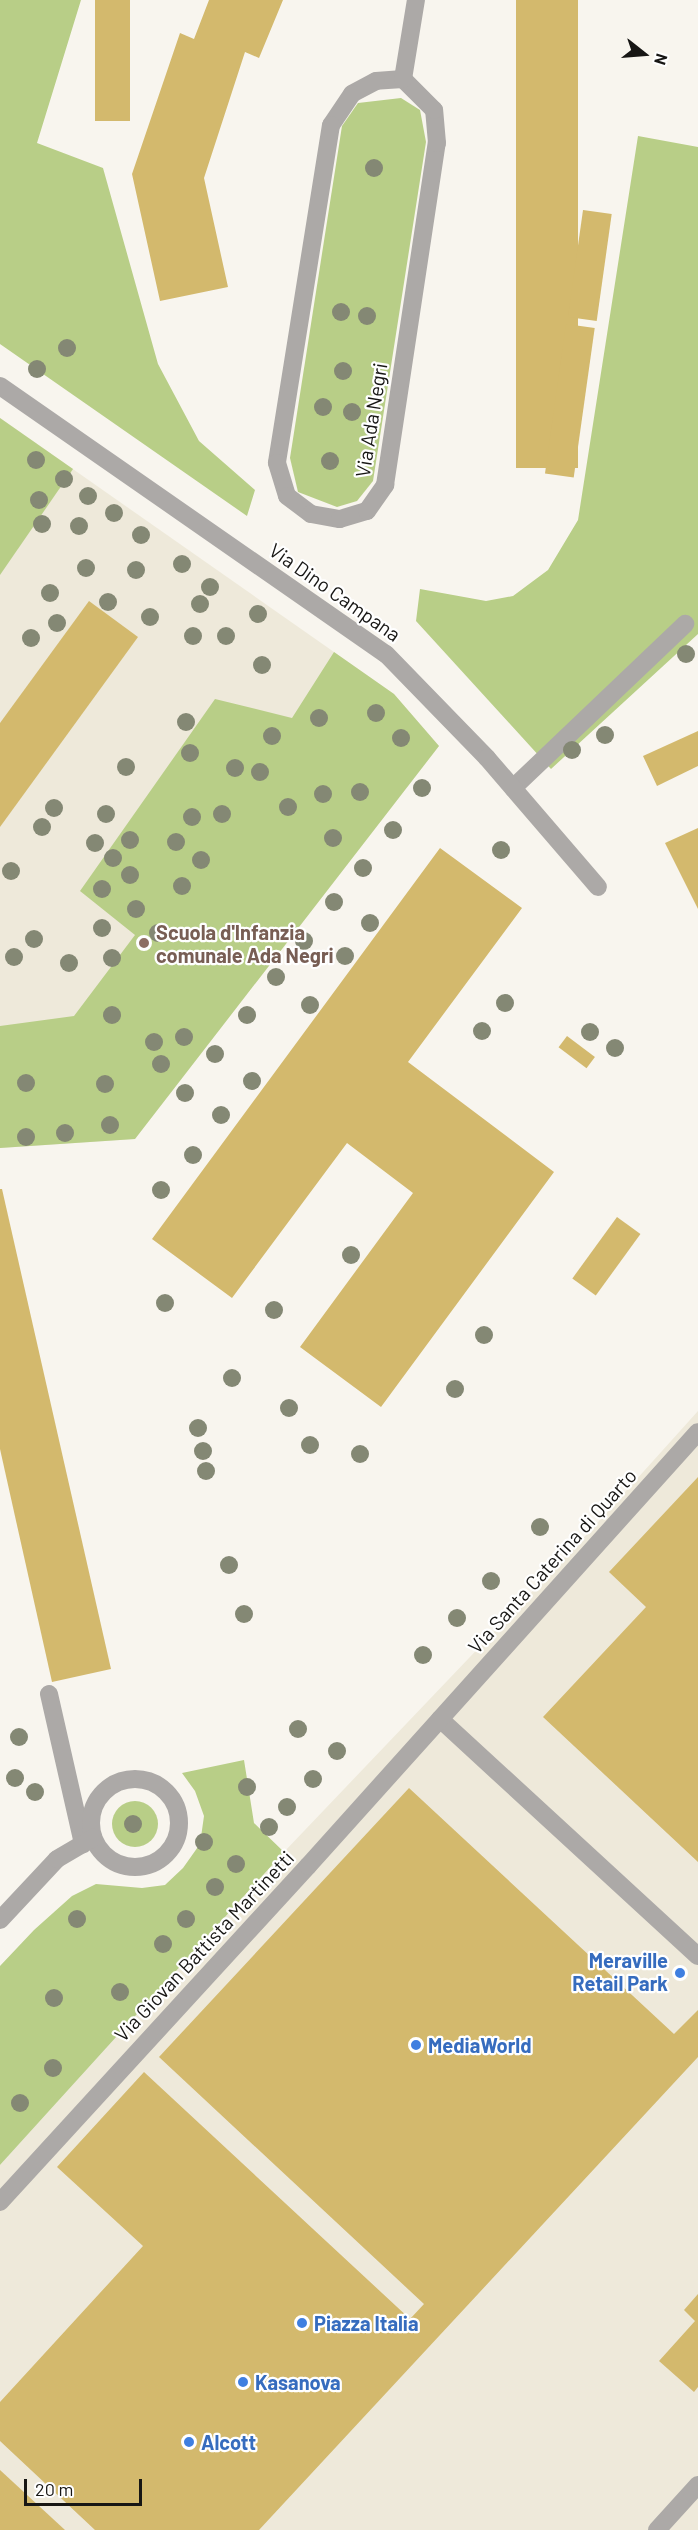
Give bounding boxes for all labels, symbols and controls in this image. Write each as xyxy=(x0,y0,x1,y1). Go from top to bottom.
north arrow xyxy=(614,24,674,84)
text: N xyxy=(651,52,672,67)
street label: Via Ada Negri xyxy=(350,361,392,479)
street label: Via Dino Campana xyxy=(265,538,405,646)
place label: Scuola d'Infanzia comunale Ada Negri xyxy=(156,920,334,967)
marker: Scuola d'Infanzia comunale Ada Negri xyxy=(137,936,151,950)
street label: Via Santa Caterina di Quarto xyxy=(463,1464,641,1658)
street label: Via Giovan Battista Martinetti xyxy=(109,1846,299,2046)
place label: Meraville Retail Park xyxy=(572,1949,668,1996)
marker: Meraville Retail Park xyxy=(673,1966,687,1980)
place label: MediaWorld xyxy=(428,2033,531,2057)
marker: MediaWorld xyxy=(409,2038,423,2052)
place label: Piazza Italia xyxy=(314,2311,419,2335)
marker: Piazza Italia xyxy=(295,2316,309,2330)
place label: Kasanova xyxy=(255,2370,341,2394)
marker: Kasanova xyxy=(236,2375,250,2389)
place label: Alcott xyxy=(201,2430,256,2454)
marker: Alcott xyxy=(182,2435,196,2449)
scale bar xyxy=(27,2467,146,2505)
text: 20 m xyxy=(35,2478,73,2500)

